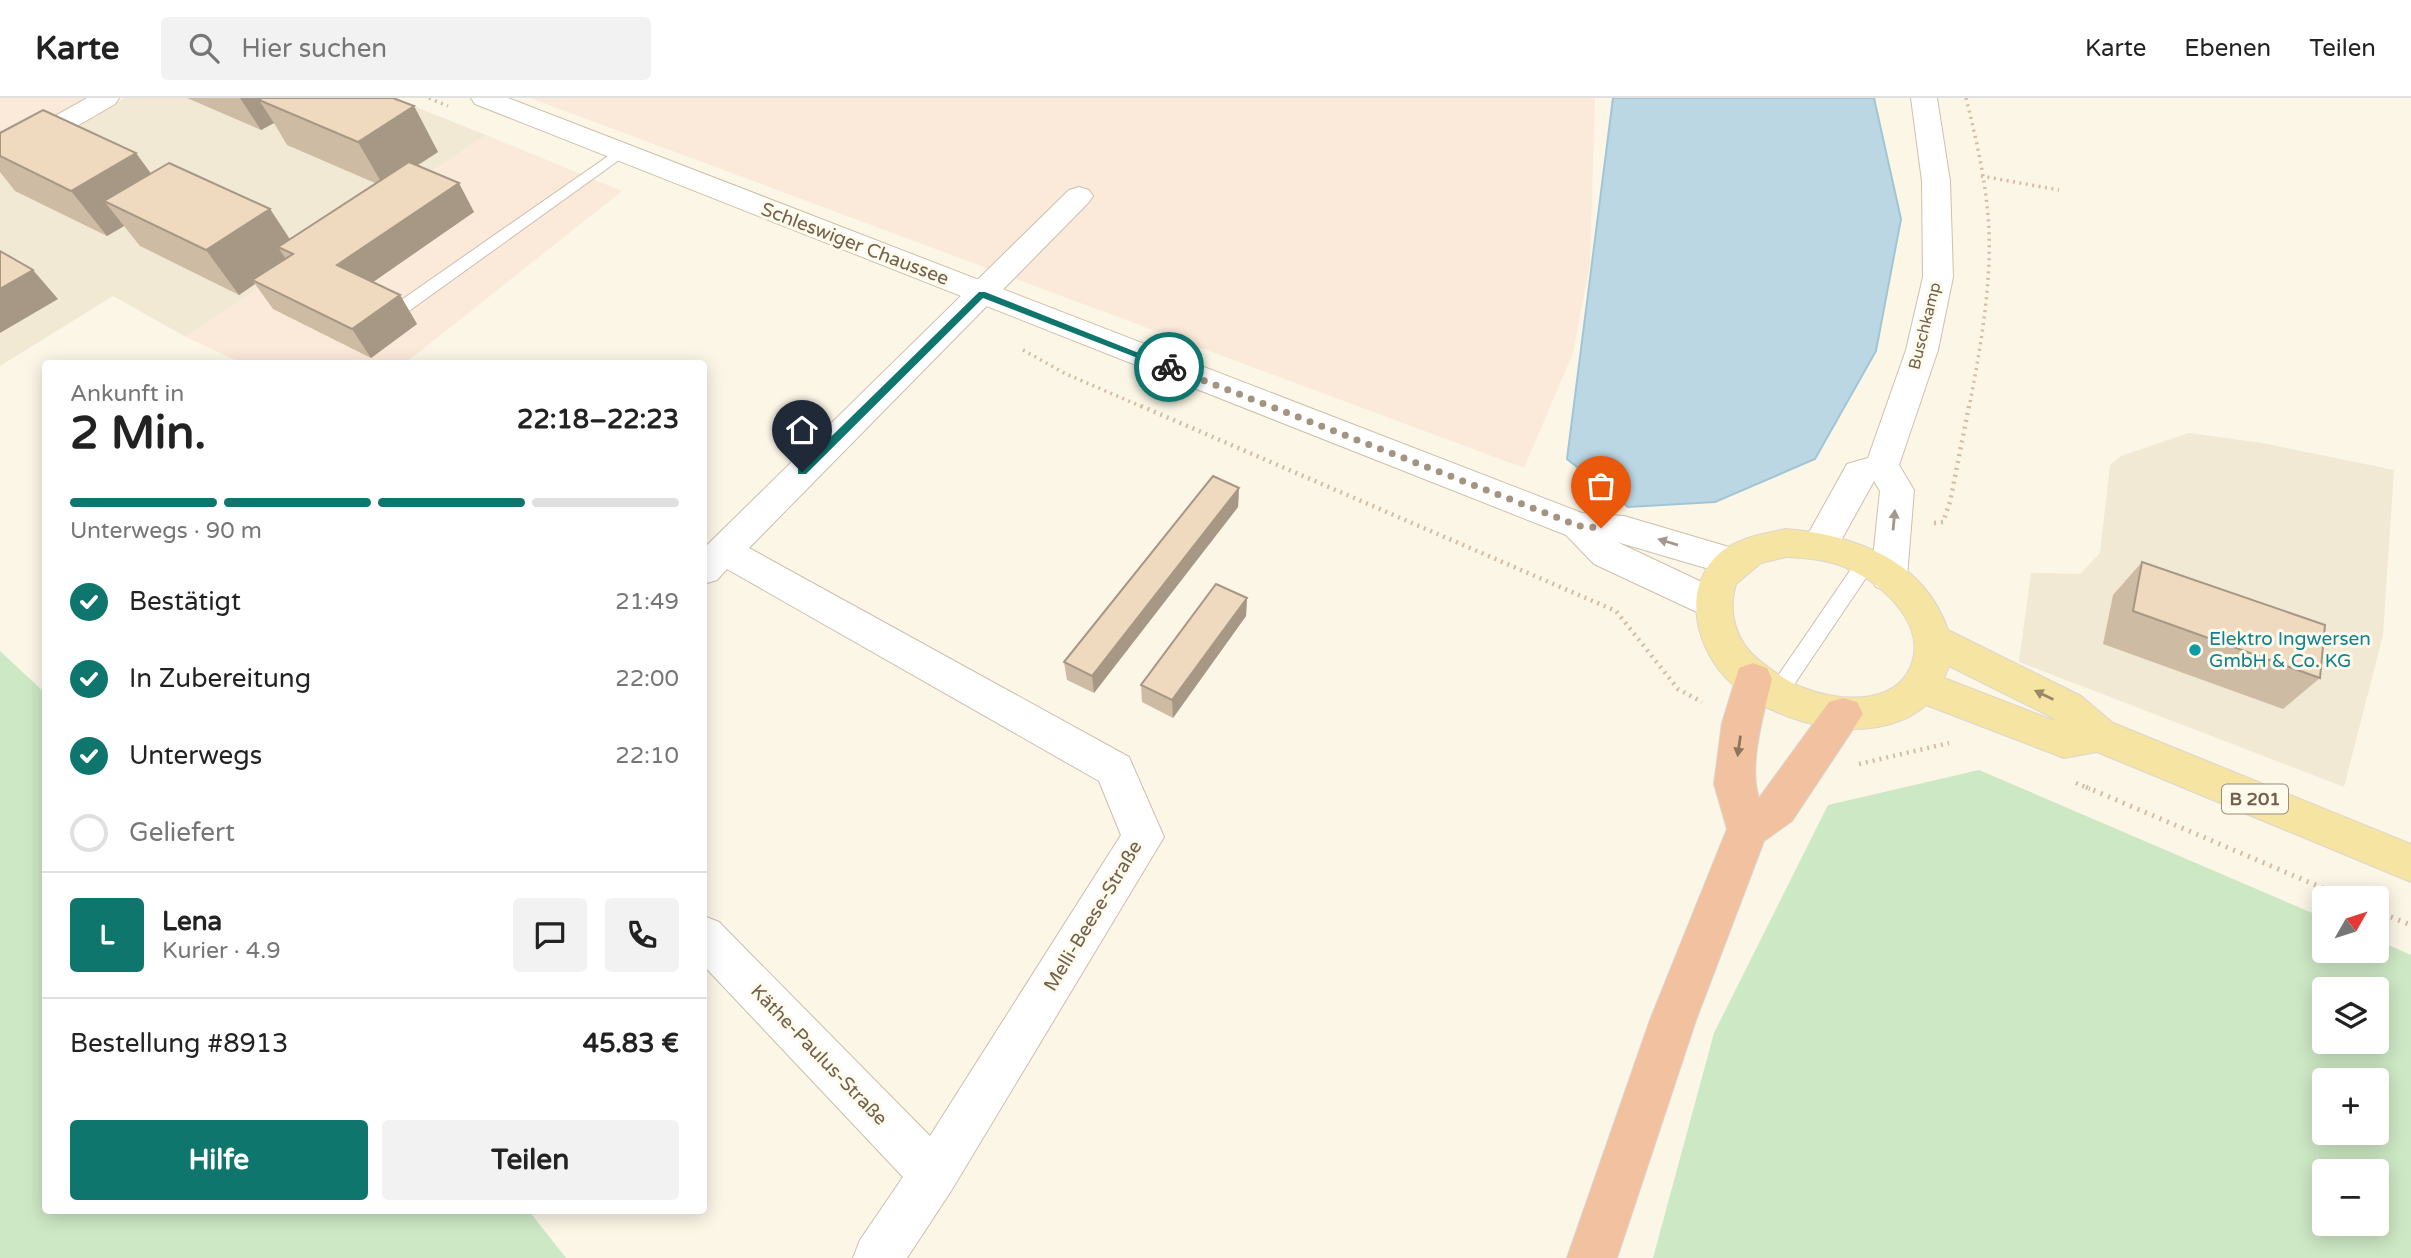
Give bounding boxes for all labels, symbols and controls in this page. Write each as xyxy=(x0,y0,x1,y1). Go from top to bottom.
search box xyxy=(161,17,651,80)
text: Karte xyxy=(35,29,119,68)
icon: search xyxy=(185,29,223,67)
text: Hier suchen xyxy=(241,33,387,64)
text: Karte xyxy=(2085,34,2146,63)
text: Ebenen xyxy=(2184,34,2271,63)
text: Teilen xyxy=(2309,34,2376,63)
street label: Schleswiger Chaussee xyxy=(758,198,952,290)
street label: Buschkamp xyxy=(1905,280,1945,372)
courier xyxy=(1134,332,1204,402)
icon: bike xyxy=(1150,348,1188,386)
text: Ankunft in xyxy=(70,380,184,408)
pin xyxy=(772,400,832,472)
text: 22:18–22:23 xyxy=(517,404,679,435)
text: 2 Min. xyxy=(70,406,206,461)
icon: home xyxy=(783,411,821,449)
pin xyxy=(1571,456,1631,528)
icon: bag xyxy=(1582,467,1620,505)
one-way arrow xyxy=(1889,508,1900,530)
text: Unterwegs · 90 m xyxy=(70,517,262,545)
one-way arrow xyxy=(1657,537,1678,547)
icon: check xyxy=(70,583,108,621)
text: Bestätigt xyxy=(129,586,241,617)
text: 21:49 xyxy=(615,588,679,616)
place label: Elektro Ingwersen GmbH & Co. KG xyxy=(2209,628,2371,672)
marker: Elektro Ingwersen GmbH & Co. KG xyxy=(2187,642,2203,658)
icon: check xyxy=(70,660,108,698)
text: In Zubereitung xyxy=(129,663,311,694)
text: 22:00 xyxy=(615,665,679,693)
one-way arrow xyxy=(2034,690,2054,701)
one-way arrow xyxy=(1733,735,1744,757)
icon: check xyxy=(70,737,108,775)
text: Unterwegs xyxy=(129,740,262,771)
text: 22:10 xyxy=(615,742,679,770)
road number: B 201 xyxy=(2222,784,2288,814)
text: Geliefert xyxy=(129,817,235,848)
street label: Melli-Beese-Straße xyxy=(1039,837,1147,995)
north arrow xyxy=(2312,886,2389,962)
map controls xyxy=(2312,886,2389,1236)
button: chat xyxy=(513,898,587,972)
button: phone xyxy=(605,898,679,972)
text: Lena xyxy=(162,906,222,937)
text: L xyxy=(100,920,114,951)
text: Kurier · 4.9 xyxy=(162,937,281,965)
button: layers xyxy=(2312,977,2389,1054)
street label: Käthe-Paulus-Straße xyxy=(746,980,892,1130)
text: Bestellung #8913 xyxy=(70,1028,288,1059)
text: 45.83 € xyxy=(583,1028,679,1059)
button: + xyxy=(2312,1068,2389,1145)
button: Hilfe xyxy=(70,1120,368,1200)
button: Teilen xyxy=(382,1120,679,1200)
button: − xyxy=(2312,1159,2389,1236)

